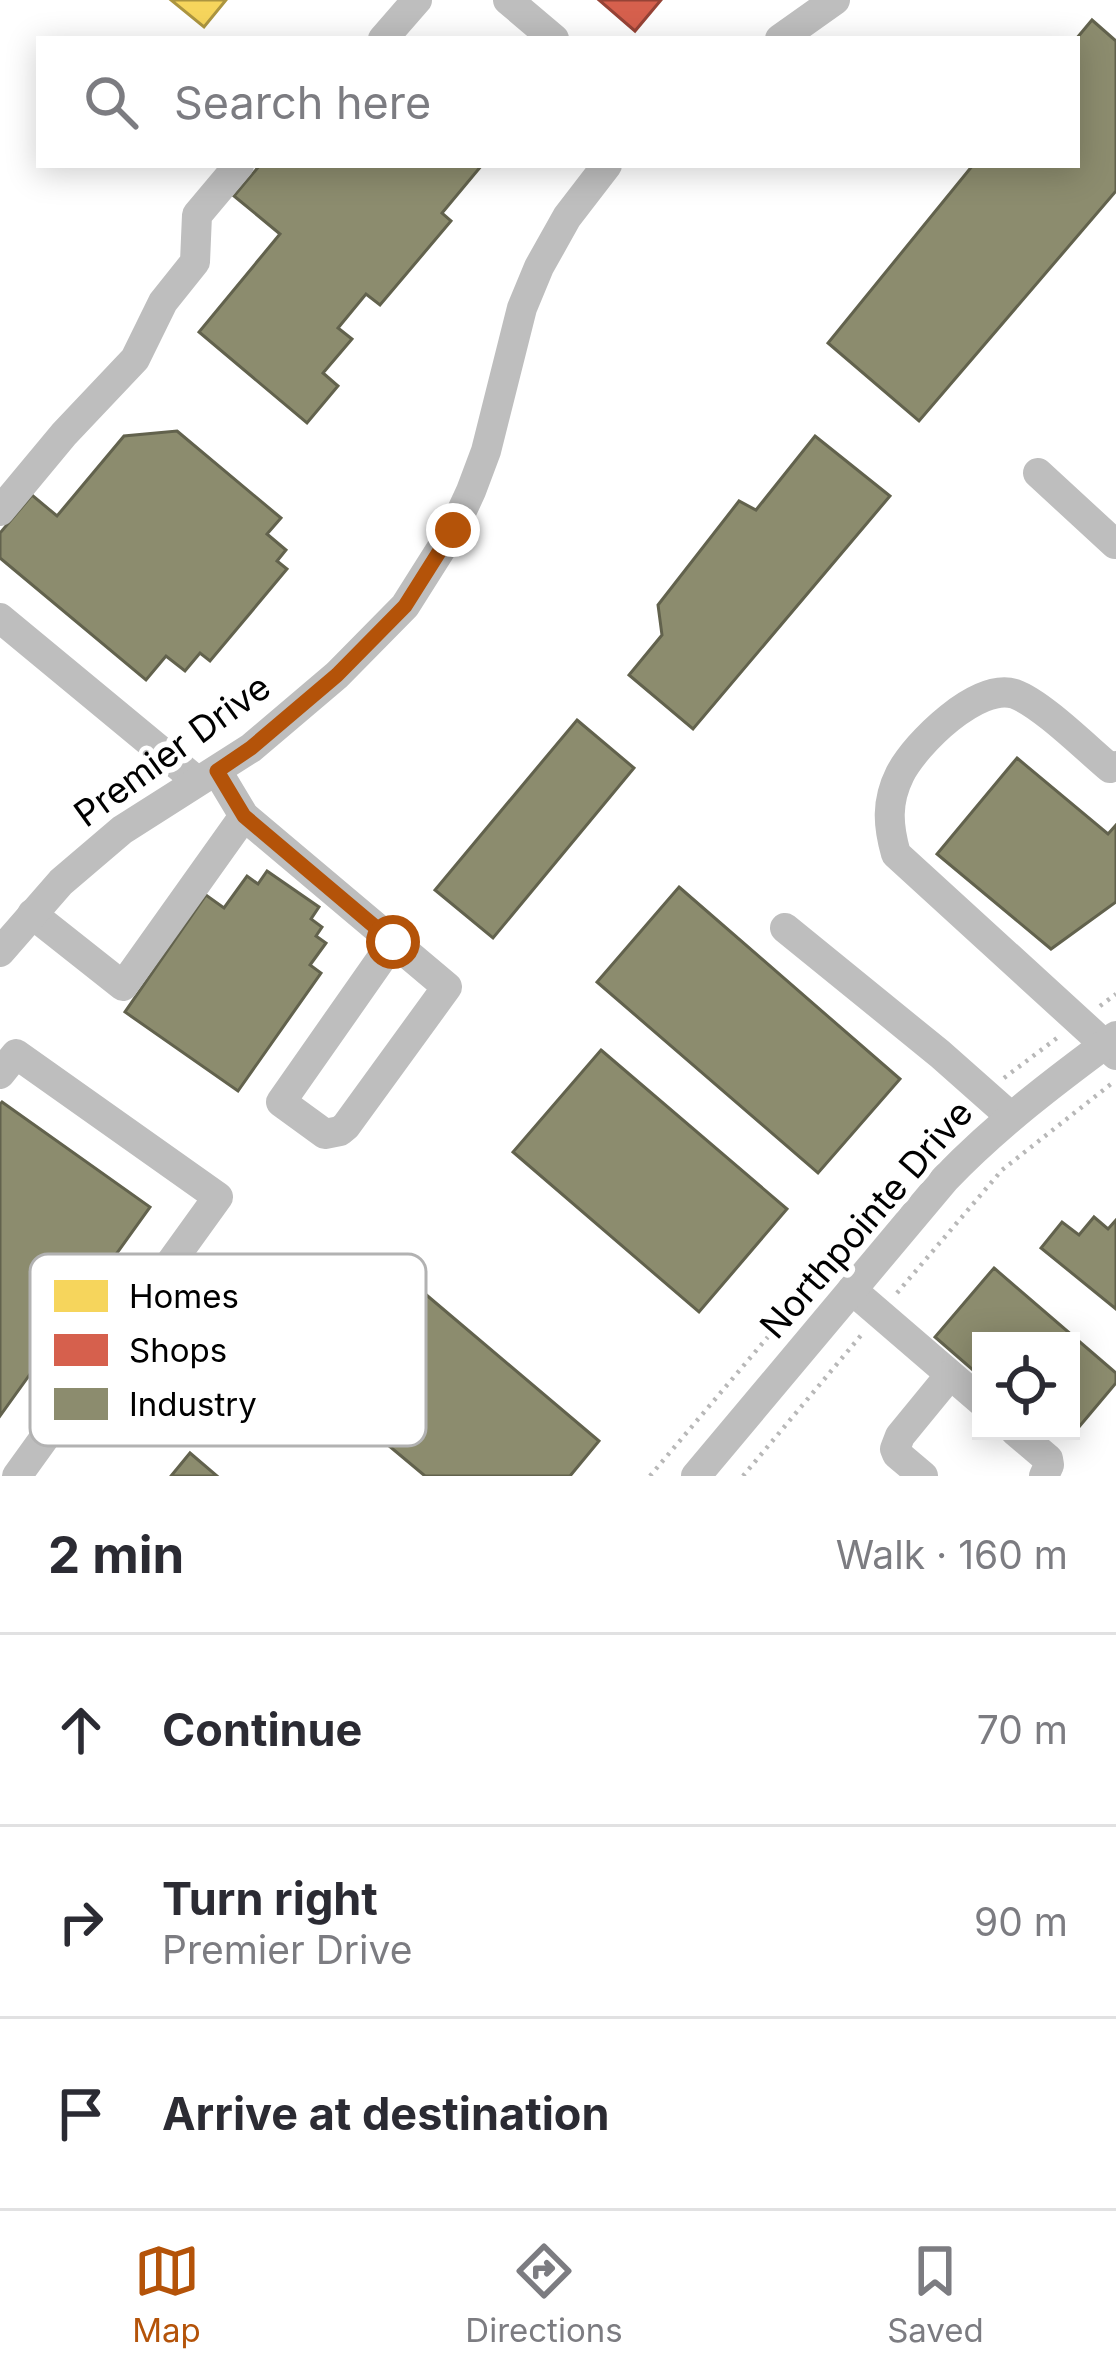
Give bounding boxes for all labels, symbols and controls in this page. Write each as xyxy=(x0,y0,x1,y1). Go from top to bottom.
search box xyxy=(36,36,1080,168)
icon: search xyxy=(78,69,144,135)
text: Search here xyxy=(174,75,431,130)
route end xyxy=(426,503,480,557)
street label: Premier Drive xyxy=(66,664,278,836)
route start xyxy=(366,915,420,969)
street label: Northpointe Drive xyxy=(751,1091,981,1347)
legend xyxy=(30,1254,426,1446)
text: Homes xyxy=(129,1276,239,1316)
text: Shops xyxy=(129,1330,227,1370)
map controls xyxy=(972,1332,1080,1440)
button: locate xyxy=(972,1332,1080,1440)
text: Industry xyxy=(129,1384,257,1424)
text: 2 min xyxy=(48,1524,184,1585)
text: Walk · 160 m xyxy=(836,1531,1068,1578)
icon: ahead xyxy=(48,1697,114,1763)
text: Continue xyxy=(162,1702,362,1757)
text: 70 m xyxy=(977,1706,1068,1753)
text: Turn right xyxy=(162,1871,378,1926)
icon: right xyxy=(48,1889,114,1955)
text: 90 m xyxy=(974,1898,1068,1945)
text: Premier Drive xyxy=(162,1926,412,1973)
icon: arrive xyxy=(48,2081,114,2147)
text: Arrive at destination xyxy=(162,2086,609,2141)
tab: Map xyxy=(132,2238,201,2350)
tab: Directions xyxy=(465,2238,623,2350)
tab: Saved xyxy=(887,2238,984,2350)

